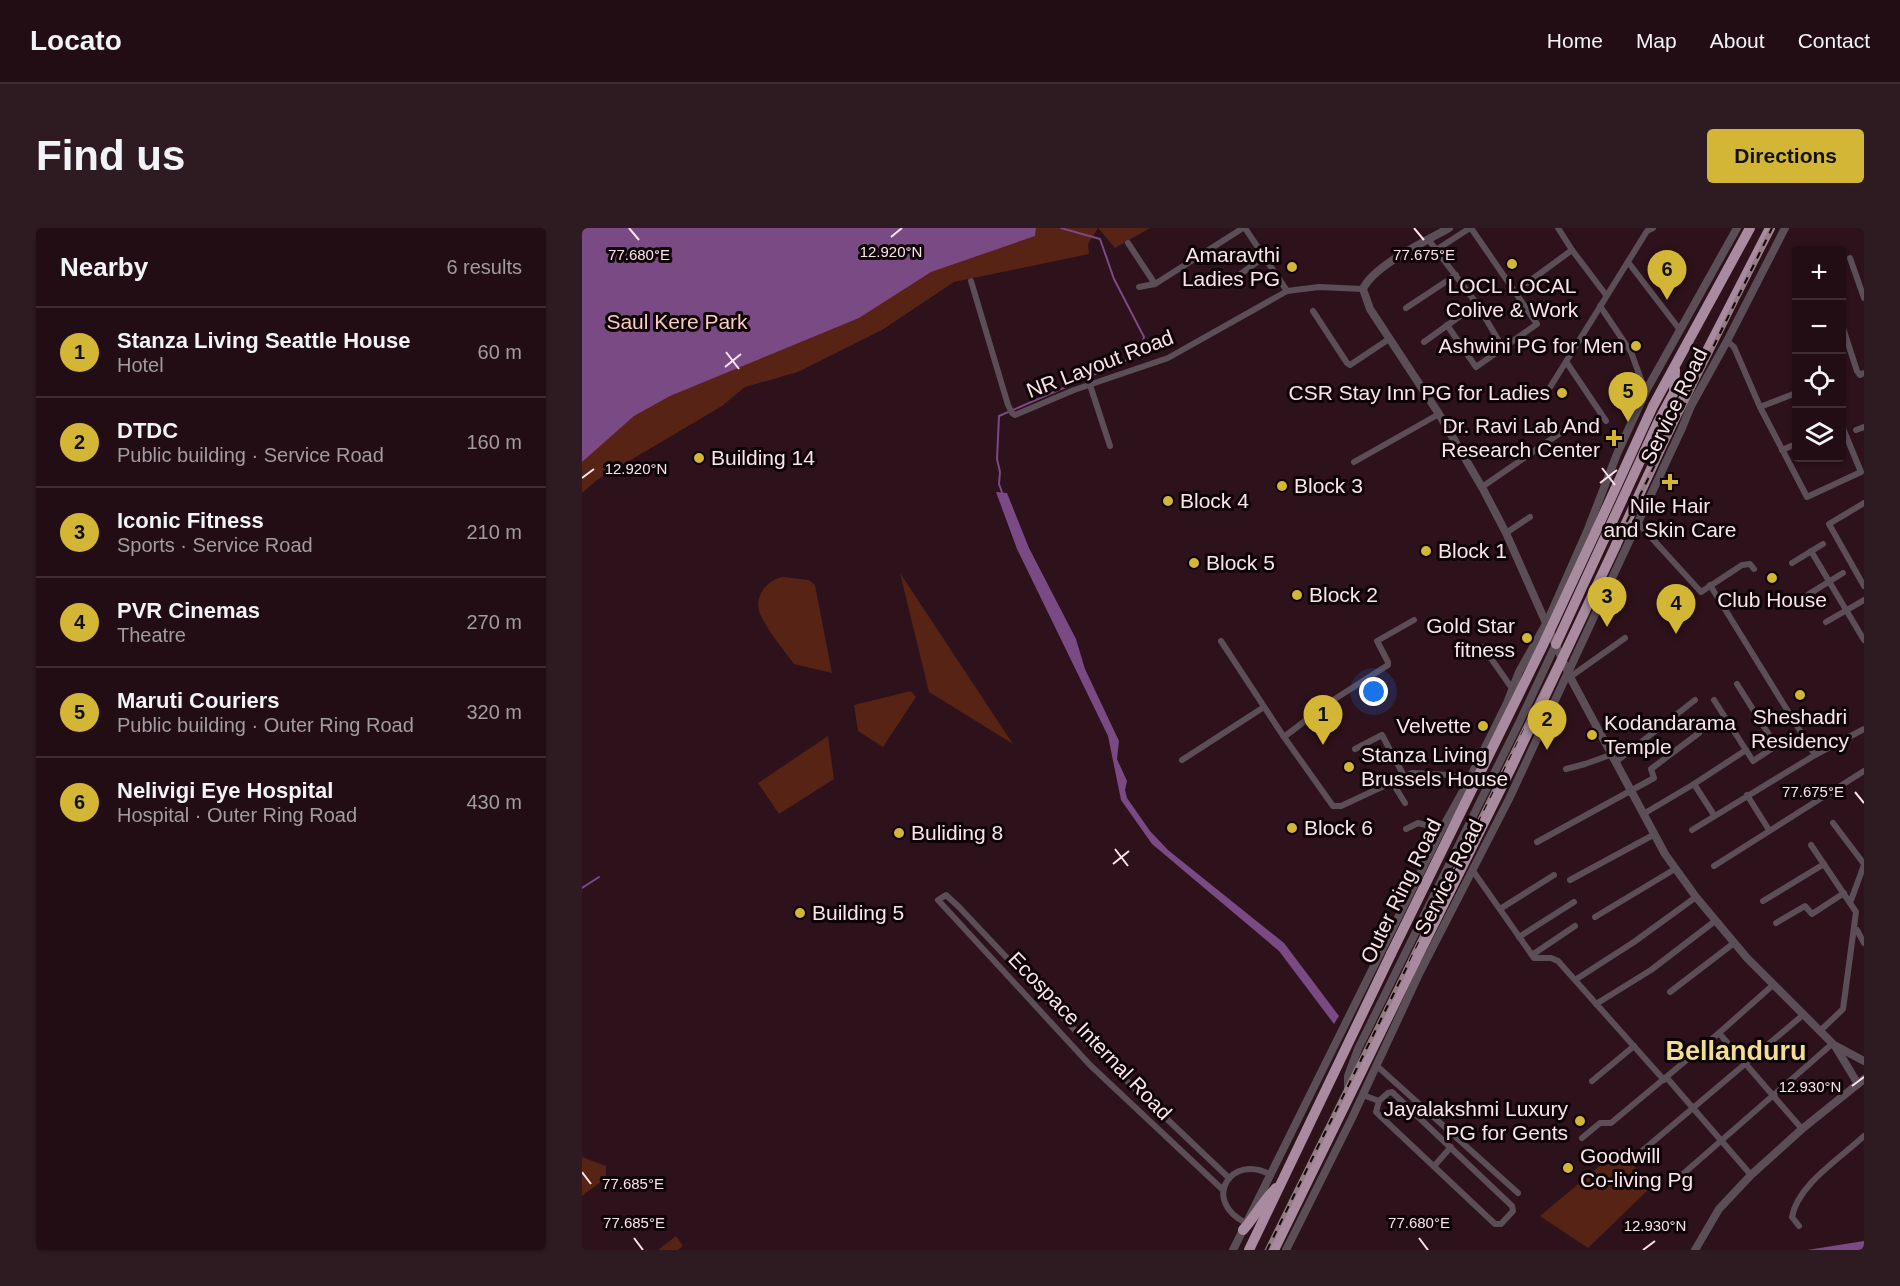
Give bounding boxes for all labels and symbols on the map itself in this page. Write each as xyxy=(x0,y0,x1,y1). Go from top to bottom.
text: 12.920°N xyxy=(860,243,922,260)
place label: Amaravthi Ladies PG xyxy=(1182,243,1280,290)
text: 77.680°E xyxy=(608,246,670,263)
text: 77.675°E xyxy=(1393,246,1455,263)
pin: 6 xyxy=(1648,250,1686,300)
marker: LOCL LOCAL Colive & Work xyxy=(1505,257,1519,271)
marker: Amaravthi Ladies PG xyxy=(1285,260,1299,274)
place label: LOCL LOCAL Colive & Work xyxy=(1446,274,1579,321)
park label: Saul Kere Park xyxy=(606,310,748,333)
street label: NR Layout Road xyxy=(1023,325,1176,402)
place label: Ashwini PG for Men xyxy=(1438,334,1624,357)
marker: Ashwini PG for Men xyxy=(1629,339,1643,353)
street label: Service Road xyxy=(1636,344,1712,467)
pin: 5 xyxy=(1608,372,1648,422)
place label: CSR Stay Inn PG for Ladies xyxy=(1289,381,1550,404)
marker: CSR Stay Inn PG for Ladies xyxy=(1555,386,1569,400)
place label: Dr. Ravi Lab And Research Center xyxy=(1441,414,1600,461)
marker: Dr. Ravi Lab And Research Center xyxy=(1605,429,1623,447)
place label: Building 14 xyxy=(711,446,815,469)
marker: Building 14 xyxy=(692,451,706,465)
text: 12.920°N xyxy=(605,460,667,477)
marker: Nile Hair and Skin Care xyxy=(1661,473,1679,491)
place label: Block 3 xyxy=(1294,474,1363,497)
marker: Block 3 xyxy=(1275,479,1289,493)
place label: Block 4 xyxy=(1180,489,1249,512)
marker: Block 4 xyxy=(1161,494,1175,508)
place label: Nile Hair and Skin Care xyxy=(1603,494,1737,541)
place label: Block 1 xyxy=(1438,539,1507,562)
marker: Block 1 xyxy=(1419,544,1433,558)
place label: Block 5 xyxy=(1206,551,1275,574)
marker: Block 5 xyxy=(1187,556,1201,570)
marker: Club House xyxy=(1765,571,1779,585)
pin: 3 xyxy=(1588,578,1626,627)
place label: Block 2 xyxy=(1309,583,1378,606)
pin: 4 xyxy=(1656,584,1696,634)
marker: Block 2 xyxy=(1290,588,1304,602)
place label: Club House xyxy=(1717,588,1827,611)
place label: Gold Star fitness xyxy=(1426,614,1515,661)
marker: Gold Star fitness xyxy=(1520,631,1534,645)
your location xyxy=(1359,677,1388,706)
marker: Sheshadri Residency xyxy=(1793,688,1807,702)
pin: 1 xyxy=(1304,696,1342,745)
pin: 2 xyxy=(1528,700,1566,750)
place label: Sheshadri Residency xyxy=(1751,705,1850,752)
place label: Kodandarama Temple xyxy=(1604,711,1736,758)
place label: Velvette xyxy=(1396,714,1471,737)
marker: Velvette xyxy=(1476,719,1490,733)
marker: Kodandarama Temple xyxy=(1585,728,1599,742)
place label: Stanza Living Brussels House xyxy=(1361,743,1508,790)
marker: Stanza Living Brussels House xyxy=(1342,760,1356,774)
text: 77.675°E xyxy=(1782,783,1844,800)
street label: Outer Ring Road xyxy=(1356,815,1445,967)
street label: Service Road xyxy=(1410,815,1487,938)
place label: Block 6 xyxy=(1304,816,1373,839)
place label: Buliding 8 xyxy=(911,821,1003,844)
marker: Block 6 xyxy=(1285,821,1299,835)
marker: Buliding 8 xyxy=(892,826,906,840)
place label: Building 5 xyxy=(812,901,904,924)
marker: Building 5 xyxy=(793,906,807,920)
street label: Ecospace Internal Road xyxy=(1004,947,1176,1124)
district label: Bellanduru xyxy=(1665,1036,1807,1066)
text: 12.930°N xyxy=(1779,1078,1841,1095)
place label: Jayalakshmi Luxury PG for Gents xyxy=(1384,1097,1569,1144)
marker: Jayalakshmi Luxury PG for Gents xyxy=(1573,1114,1587,1128)
place label: Goodwill Co-living Pg xyxy=(1580,1144,1693,1191)
marker: Goodwill Co-living Pg xyxy=(1561,1161,1575,1175)
text: 77.685°E xyxy=(602,1175,664,1192)
text: 77.685°E xyxy=(603,1214,665,1231)
text: 77.680°E xyxy=(1388,1214,1450,1231)
text: 12.930°N xyxy=(1624,1217,1686,1234)

